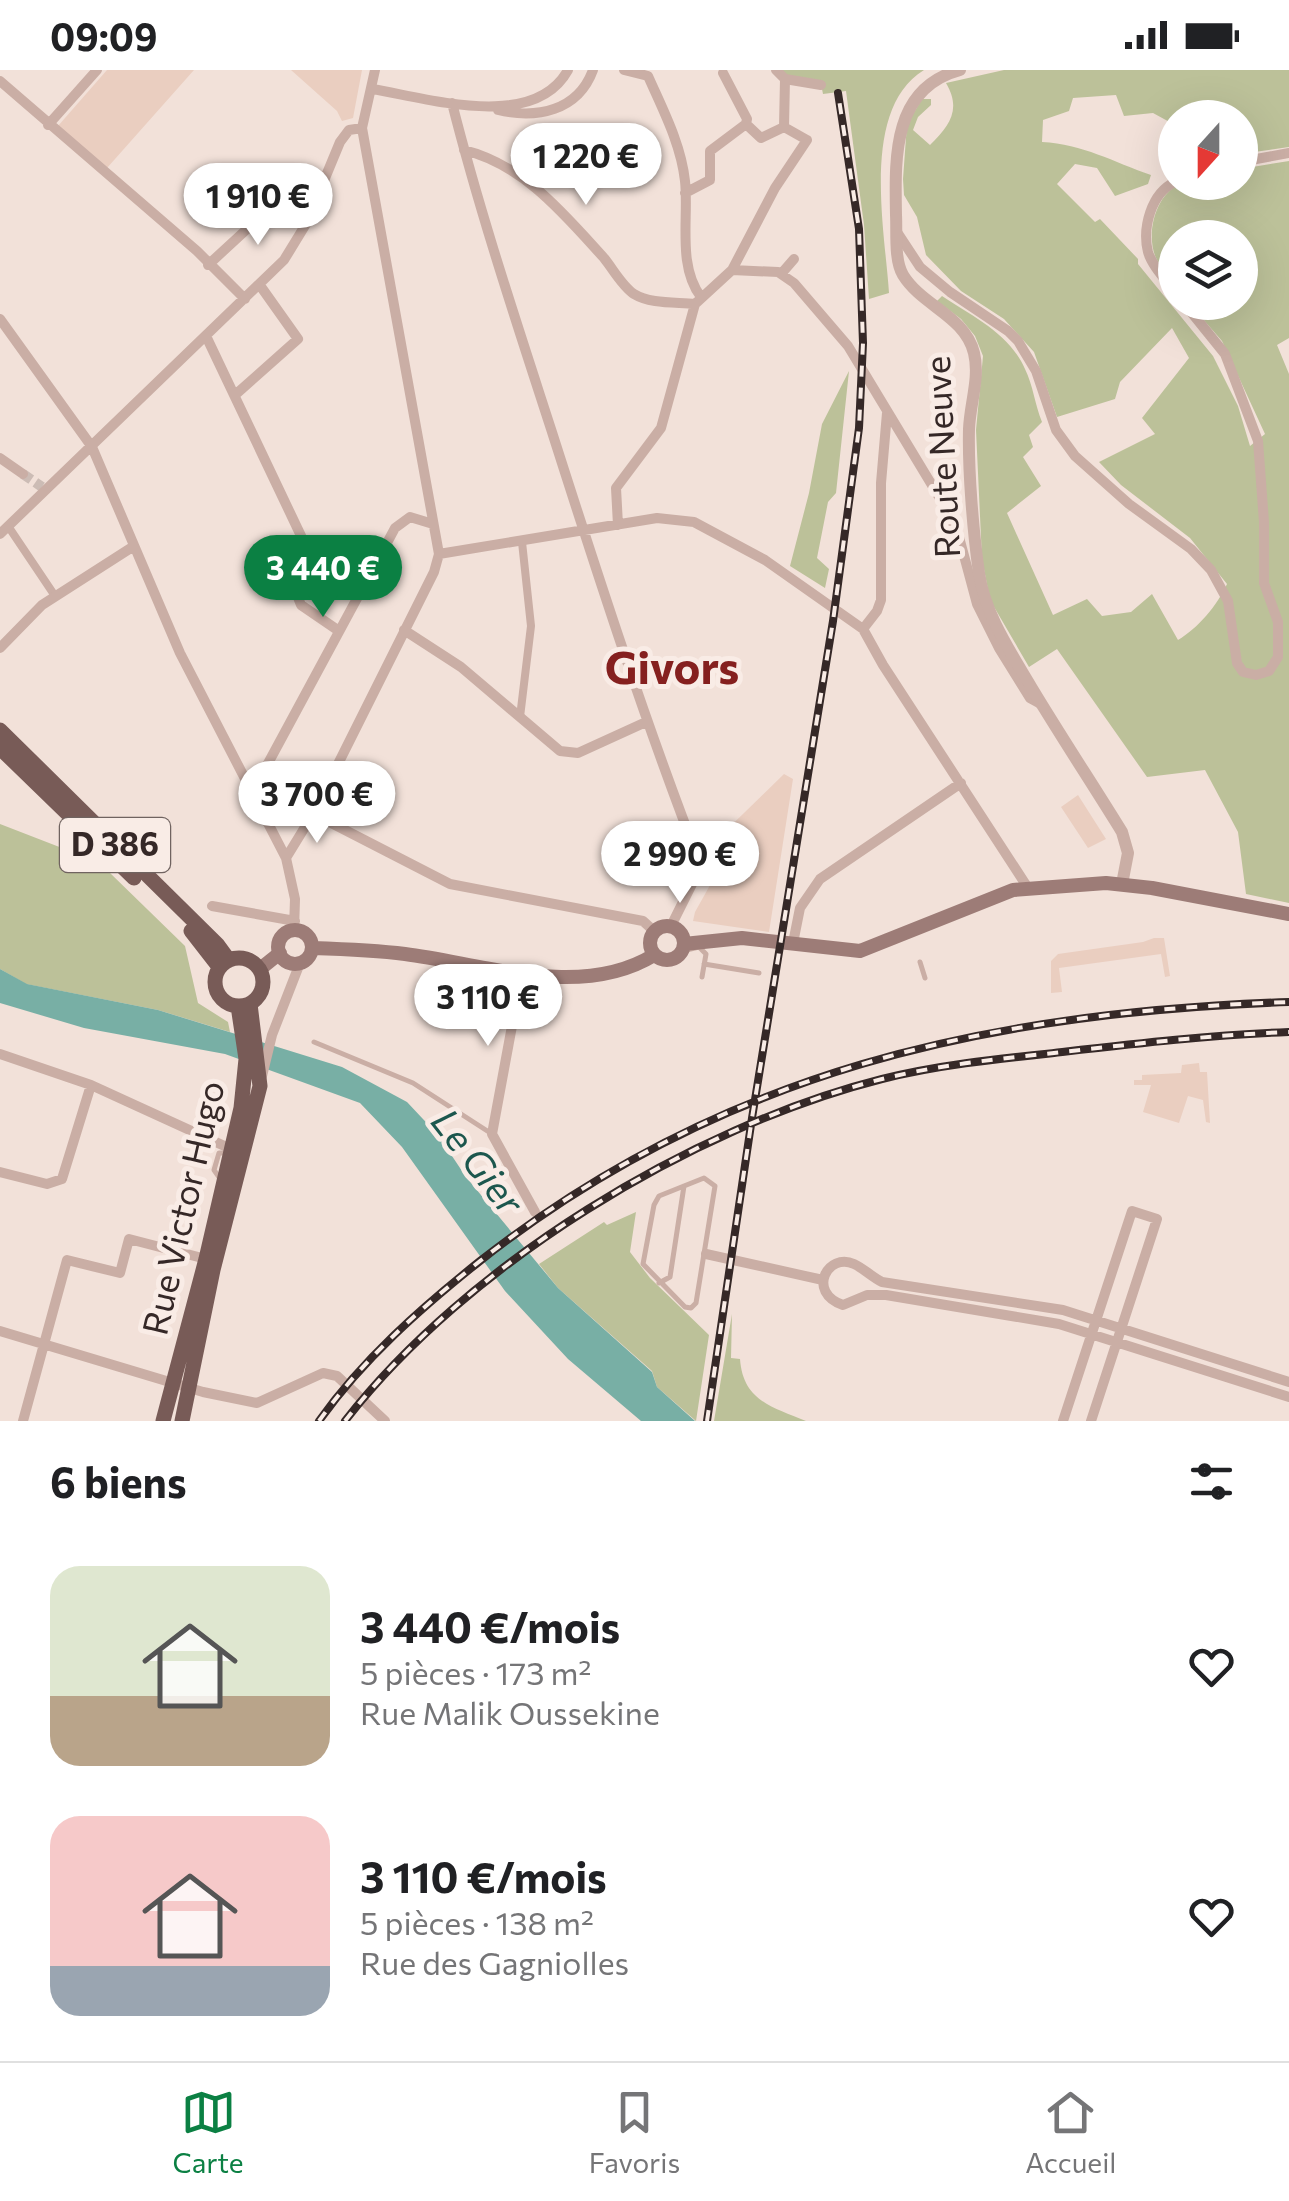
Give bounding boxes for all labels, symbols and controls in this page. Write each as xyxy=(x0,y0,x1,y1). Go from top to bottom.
text: 09:09 xyxy=(50,12,157,59)
north arrow xyxy=(1158,100,1258,200)
map controls xyxy=(1158,100,1258,320)
pin: 1 220 € xyxy=(494,123,678,208)
text: 1 220 € xyxy=(533,135,639,175)
pin: 1 910 € xyxy=(166,163,350,248)
text: 1 910 € xyxy=(206,175,310,215)
button: layers xyxy=(1158,220,1258,320)
street label: Route Neuve xyxy=(914,355,967,559)
pin: 3 440 € xyxy=(231,535,415,620)
text: 3 440 € xyxy=(266,547,380,587)
district label: Givors xyxy=(605,638,739,693)
pin: 3 700 € xyxy=(225,761,409,846)
text: 3 700 € xyxy=(260,773,374,813)
road number: D 386 xyxy=(60,818,170,872)
pin: 2 990 € xyxy=(588,821,772,906)
text: 2 990 € xyxy=(623,833,737,873)
pin: 3 110 € xyxy=(396,964,580,1049)
text: 3 110 € xyxy=(436,976,540,1016)
street label: Rue Victor Hugo xyxy=(131,1076,232,1339)
water label: Le Gier xyxy=(423,1098,536,1224)
icon: filters xyxy=(1184,1454,1239,1509)
text: 6 biens xyxy=(50,1455,186,1507)
text: 3 440 €/mois xyxy=(360,1600,620,1652)
icon: home xyxy=(130,1606,250,1726)
icon: heart xyxy=(1184,1639,1239,1694)
text: 5 pièces · 173 m² xyxy=(360,1652,591,1692)
text: Rue Malik Oussekine xyxy=(360,1692,660,1732)
text: 3 110 €/mois xyxy=(360,1850,607,1902)
icon: home xyxy=(130,1856,250,1976)
icon: heart xyxy=(1184,1889,1239,1944)
text: 5 pièces · 138 m² xyxy=(360,1902,594,1942)
text: Rue des Gagniolles xyxy=(360,1942,629,1982)
tab: Carte xyxy=(173,2085,244,2179)
tab: Favoris xyxy=(589,2085,680,2179)
tab: Accueil xyxy=(1025,2085,1116,2179)

